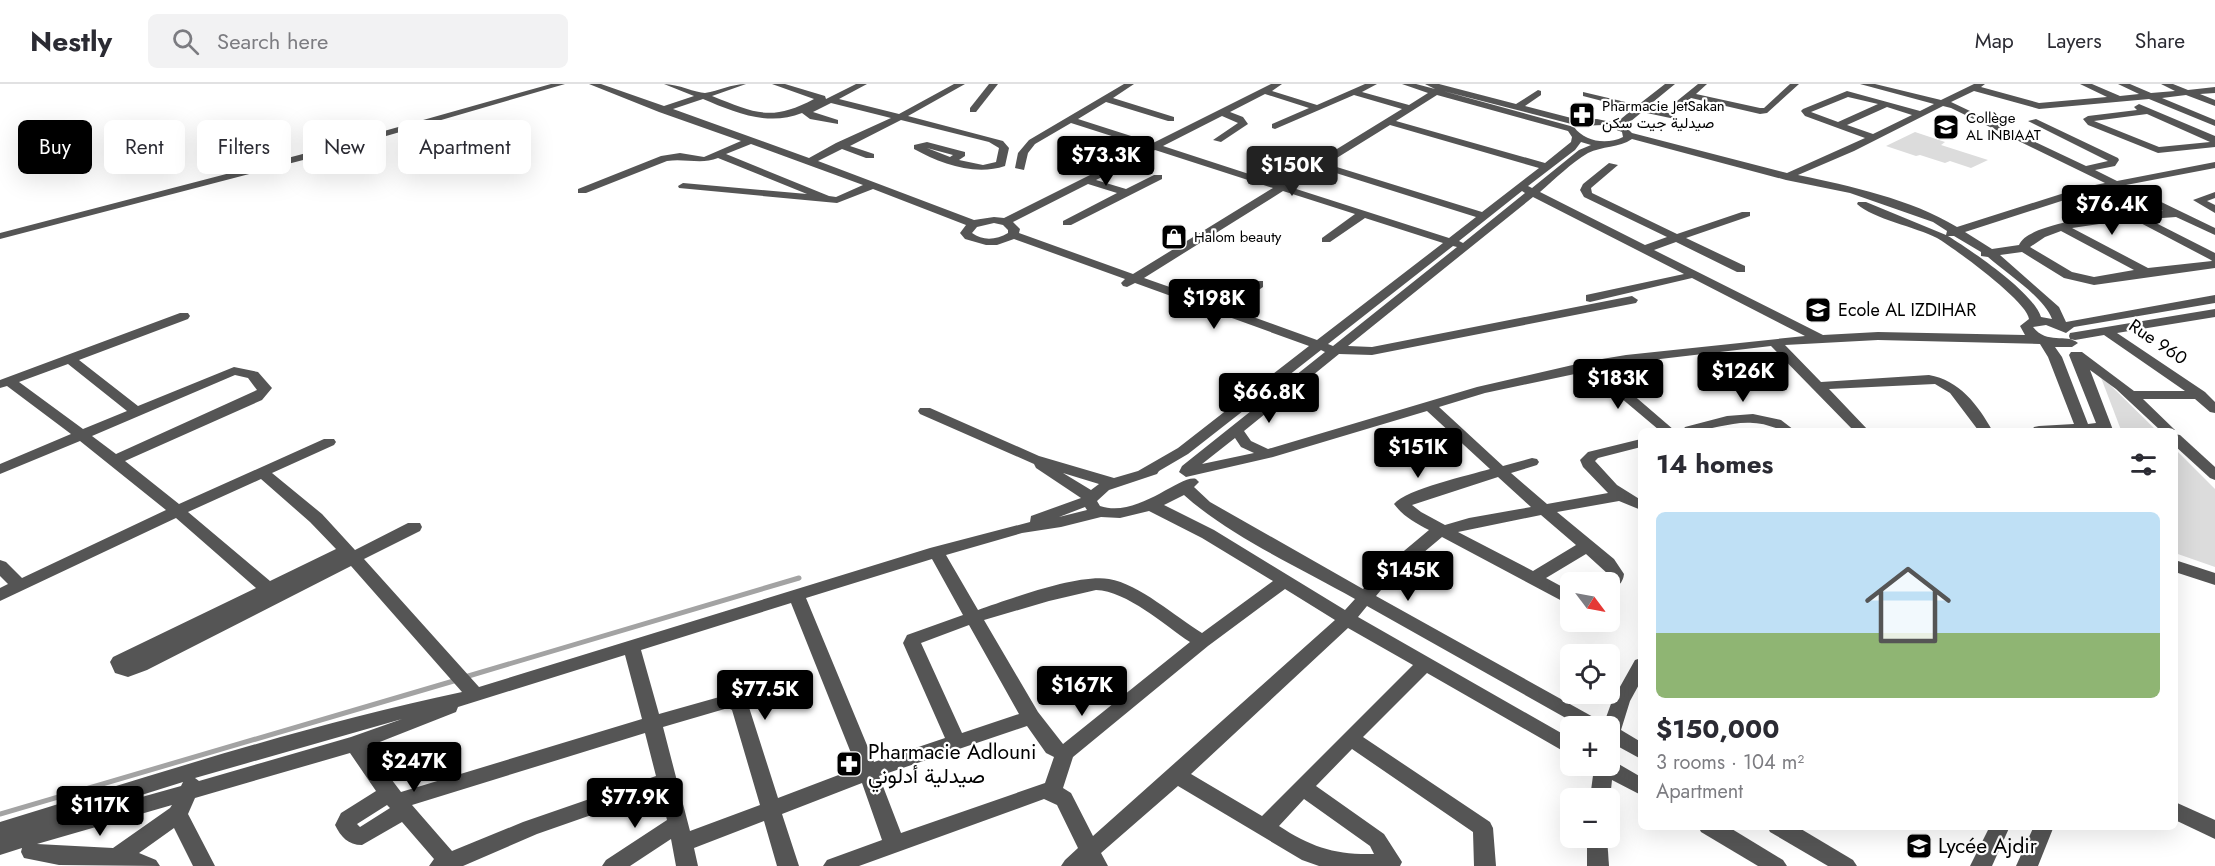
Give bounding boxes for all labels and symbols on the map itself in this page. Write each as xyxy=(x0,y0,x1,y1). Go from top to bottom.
place label: Pharmacie JetSakan صيدلية جيت سكن xyxy=(1602,95,1725,134)
pharmacy icon: Pharmacie JetSakan صيدلية جيت سكن xyxy=(1567,100,1597,130)
place label: Collège AL INBIAAT xyxy=(1966,107,2041,146)
school or university icon: Collège AL INBIAAT xyxy=(1931,112,1961,142)
pin: $73.3K xyxy=(1057,136,1155,187)
pin: $150K xyxy=(1250,146,1334,197)
pin: $76.4K xyxy=(2063,185,2161,236)
shop icon: Halom beauty xyxy=(1159,222,1189,252)
place label: Halom beauty xyxy=(1194,226,1282,248)
pin: $198K xyxy=(1172,279,1256,330)
school or university icon: Ecole AL IZDIHAR xyxy=(1803,295,1833,325)
place label: Ecole AL IZDIHAR xyxy=(1838,297,1976,323)
street label: Rue 960 xyxy=(2123,313,2193,371)
pin: $126K xyxy=(1701,352,1785,403)
pin: $183K xyxy=(1576,359,1660,410)
pin: $66.8K xyxy=(1220,373,1318,424)
pin: $151K xyxy=(1376,428,1460,479)
pin: $145K xyxy=(1366,551,1450,602)
north arrow xyxy=(1560,572,1620,632)
pin: $167K xyxy=(1040,666,1124,717)
pin: $77.5K xyxy=(716,670,814,721)
place label: Pharmacie Adlouni صيدلية أدلوني xyxy=(868,737,1037,793)
pin: $247K xyxy=(372,742,456,793)
pharmacy icon: Pharmacie Adlouni صيدلية أدلوني xyxy=(834,749,864,779)
pin: $77.9K xyxy=(586,778,684,829)
pin: $117K xyxy=(58,786,142,837)
school or university icon: Lycée Ajdir xyxy=(1904,831,1934,861)
place label: Lycée Ajdir xyxy=(1938,831,2038,861)

